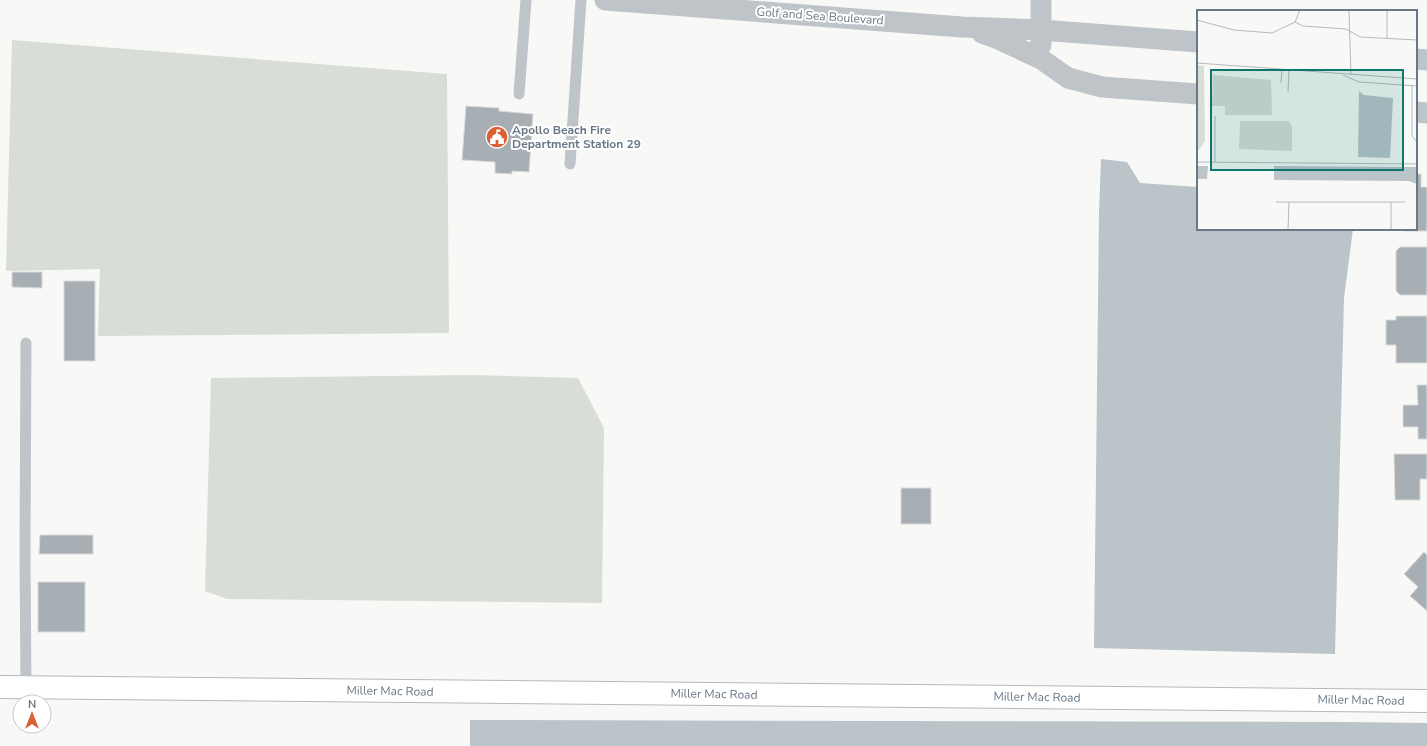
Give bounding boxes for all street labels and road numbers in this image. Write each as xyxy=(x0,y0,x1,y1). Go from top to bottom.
street label: Golf and Sea Boulevard xyxy=(756,4,884,28)
street label: Miller Mac Road xyxy=(346,682,434,700)
street label: Miller Mac Road xyxy=(670,685,758,703)
street label: Miller Mac Road xyxy=(993,688,1081,706)
street label: Miller Mac Road xyxy=(1317,691,1405,709)

